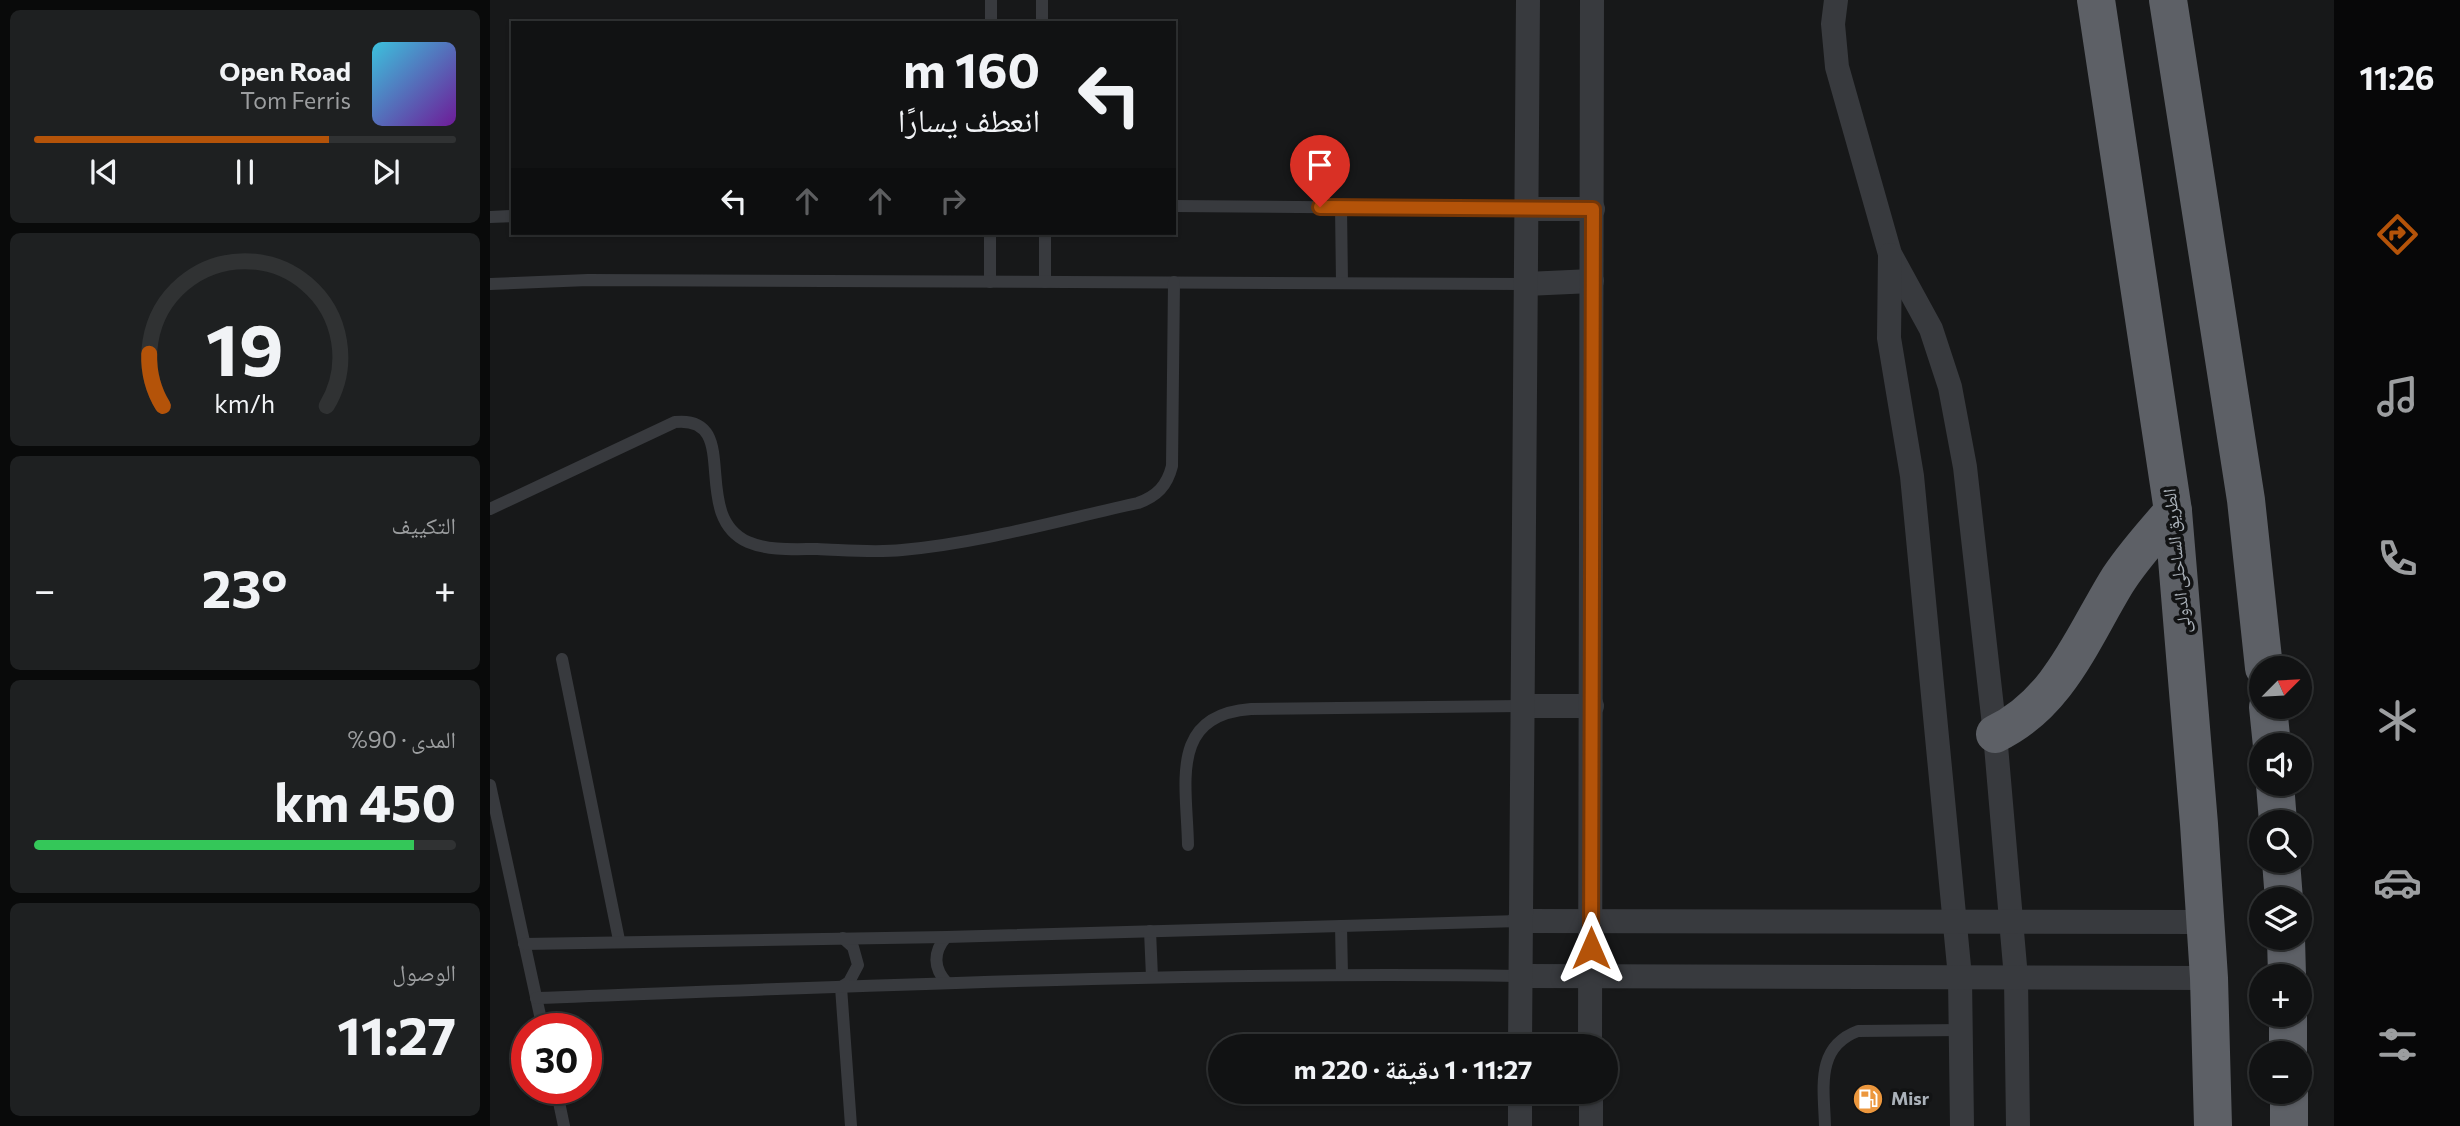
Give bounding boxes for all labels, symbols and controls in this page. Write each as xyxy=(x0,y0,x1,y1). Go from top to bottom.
text: 160 m xyxy=(903,38,1040,98)
icon: left xyxy=(1064,49,1155,140)
text: Open Road xyxy=(219,55,351,86)
text: 11:26 xyxy=(2359,57,2435,97)
text: Tom Ferris xyxy=(240,86,351,114)
text: انعطف يسارًا xyxy=(898,99,1040,139)
pin xyxy=(1290,135,1350,207)
icon: arrive xyxy=(1301,146,1339,184)
icon: previous xyxy=(85,153,123,191)
icon: pause xyxy=(226,153,264,191)
icon: next xyxy=(367,153,405,191)
icon: left xyxy=(715,182,753,220)
icon: ahead xyxy=(788,182,826,220)
icon: ahead xyxy=(861,182,899,220)
icon: right xyxy=(934,182,972,220)
icon: directions xyxy=(2373,210,2422,259)
text: 19 xyxy=(206,302,284,391)
icon: music xyxy=(2373,372,2422,421)
text: km/h xyxy=(215,388,275,418)
street label: الطريق الساحلى الدولى xyxy=(2157,488,2196,635)
text: التكييف xyxy=(391,511,456,539)
icon: phone xyxy=(2373,534,2422,583)
text: 23° xyxy=(202,555,288,619)
text: − xyxy=(34,565,56,612)
text: + xyxy=(434,565,456,612)
north arrow xyxy=(2249,656,2312,719)
map controls xyxy=(2249,656,2312,1104)
icon: climate xyxy=(2373,696,2422,745)
text: المدى · 90% xyxy=(348,725,456,753)
button: sound xyxy=(2249,733,2312,796)
text: 450 km xyxy=(274,769,456,833)
button: search xyxy=(2249,810,2312,873)
icon: car xyxy=(2373,858,2422,907)
button: layers xyxy=(2249,887,2312,950)
position arrow xyxy=(1554,911,1628,985)
text: الوصول xyxy=(392,958,456,986)
button: + xyxy=(2249,964,2312,1027)
text: 11:27 xyxy=(337,1002,456,1066)
speed limit sign: 30 xyxy=(511,1013,602,1104)
icon: filters xyxy=(2373,1020,2422,1069)
button: − xyxy=(2249,1041,2312,1104)
text: 11:27 · 1 دقيقة · 220 m xyxy=(1294,1053,1532,1084)
fuel station icon: Misr xyxy=(1851,1082,1885,1116)
place label: Misr xyxy=(1891,1087,1930,1109)

